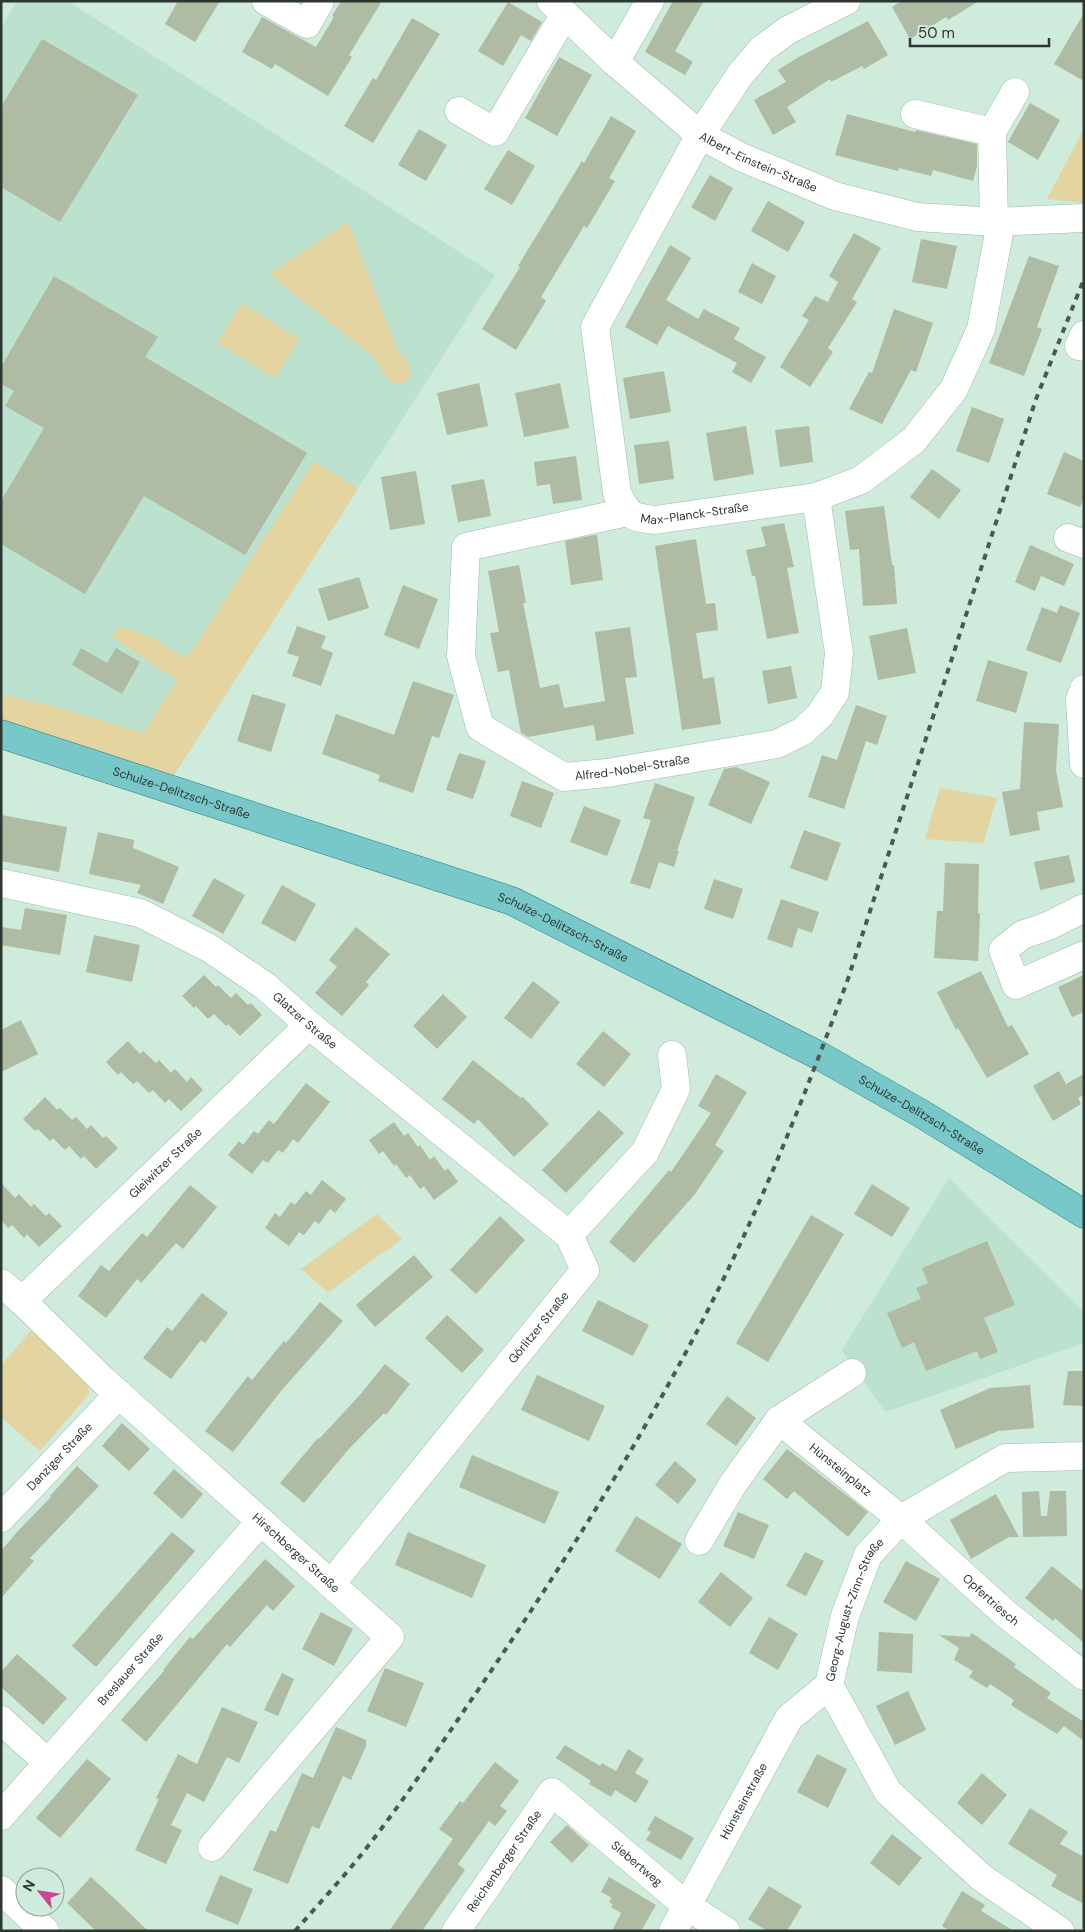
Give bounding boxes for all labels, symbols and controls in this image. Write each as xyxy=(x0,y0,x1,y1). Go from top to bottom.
scale bar xyxy=(910,15,1049,47)
text: 50 m xyxy=(918,23,955,43)
street label: Albert-Einstein-Straße xyxy=(697,128,820,196)
street label: Max-Planck-Straße xyxy=(639,499,750,528)
street label: Alfred-Nobel-Straße xyxy=(574,751,691,784)
street label: Schulze-Delitzsch-Straße xyxy=(111,763,253,823)
street label: Schulze-Delitzsch-Straße xyxy=(496,889,631,966)
street label: Glatzer Straße xyxy=(269,988,341,1053)
street label: Schulze-Delitzsch-Straße xyxy=(856,1072,988,1159)
street label: Gleiwitzer Straße xyxy=(125,1124,206,1202)
street label: Görlitzer Straße xyxy=(505,1288,573,1367)
street label: Danziger Straße xyxy=(23,1419,96,1494)
street label: Hünsteinplatz xyxy=(806,1440,875,1500)
street label: Hirschberger Straße xyxy=(249,1510,343,1596)
street label: Georg-August-Zinn-Straße xyxy=(822,1534,888,1683)
street label: Opfertriesch xyxy=(959,1570,1022,1629)
street label: Breslauer Straße xyxy=(94,1629,167,1709)
street label: Hünsteinstraße xyxy=(716,1760,771,1842)
street label: Reichenberger Straße xyxy=(463,1807,545,1915)
street label: Siebertweg xyxy=(608,1837,666,1890)
north arrow xyxy=(15,1867,65,1917)
text: N xyxy=(18,1877,39,1894)

